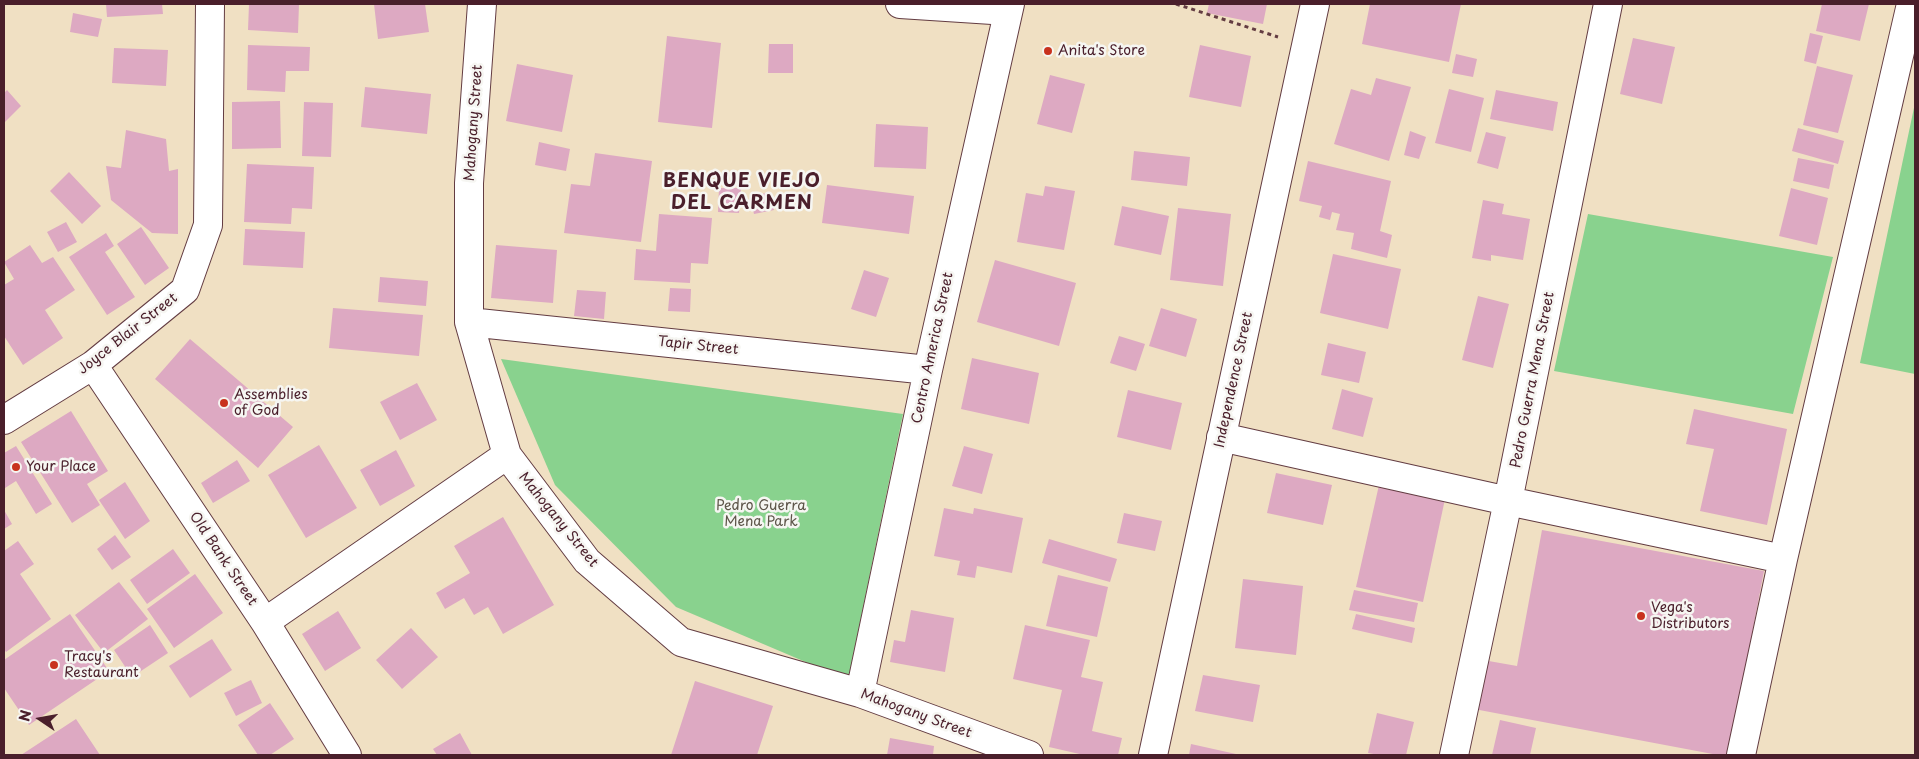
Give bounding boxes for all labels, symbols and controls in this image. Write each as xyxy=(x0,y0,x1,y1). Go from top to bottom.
place label: Anita's Store xyxy=(1058,43,1145,59)
marker: Anita's Store xyxy=(1042,45,1054,57)
street label: Mahogany Street xyxy=(462,64,486,182)
district label: BENQUE VIEJO DEL CARMEN xyxy=(662,171,822,215)
street label: Centro America Street xyxy=(909,271,957,425)
street label: Joyce Blair Street xyxy=(75,290,181,378)
street label: Pedro Guerra Mena Street xyxy=(1508,291,1558,469)
street label: Independence Street xyxy=(1211,311,1257,449)
street label: Tapir Street xyxy=(657,333,739,359)
place label: Assemblies of God xyxy=(234,387,308,420)
marker: Assemblies of God xyxy=(218,397,230,409)
place label: Your Place xyxy=(26,459,96,475)
marker: Your Place xyxy=(10,461,22,473)
street label: Mahogany Street xyxy=(515,469,601,571)
park label: Pedro Guerra Mena Park xyxy=(716,498,806,530)
street label: Old Bank Street xyxy=(185,509,261,609)
place label: Vega's Distributors xyxy=(1651,600,1729,632)
marker: Vega's Distributors xyxy=(1635,610,1647,622)
place label: Tracy's Restaurant xyxy=(64,649,139,682)
marker: Tracy's Restaurant xyxy=(48,659,60,671)
street label: Mahogany Street xyxy=(858,686,974,742)
north arrow xyxy=(15,694,65,744)
text: N xyxy=(13,708,36,723)

